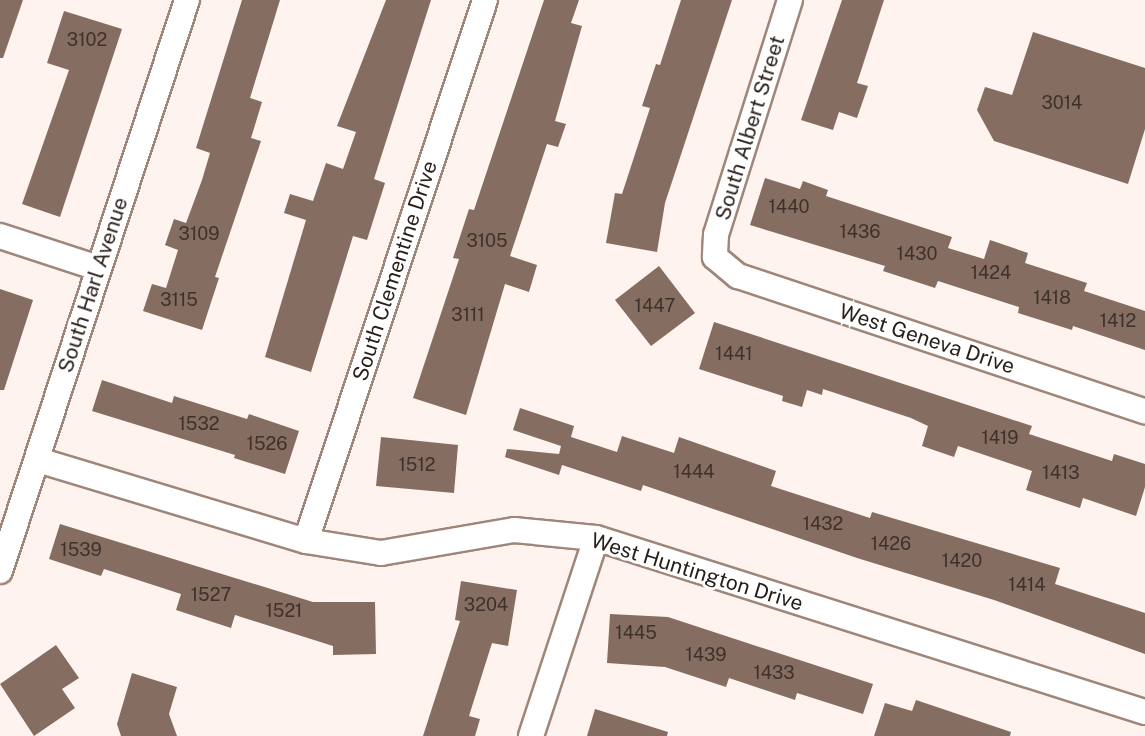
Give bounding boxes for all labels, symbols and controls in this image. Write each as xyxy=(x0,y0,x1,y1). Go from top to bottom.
house number: 3102 xyxy=(67,29,107,51)
street label: South Albert Street xyxy=(710,33,790,223)
house number: 3014 xyxy=(1042,92,1082,114)
street label: South Clementine Drive xyxy=(347,158,443,384)
street label: South Harl Avenue xyxy=(53,194,133,376)
house number: 1440 xyxy=(769,196,809,218)
house number: 1436 xyxy=(839,221,881,243)
house number: 3109 xyxy=(179,223,219,245)
house number: 3105 xyxy=(466,230,508,252)
house number: 1430 xyxy=(897,243,937,265)
house number: 1424 xyxy=(971,262,1011,284)
house number: 1418 xyxy=(1033,287,1071,309)
house number: 3115 xyxy=(160,289,198,311)
house number: 1447 xyxy=(635,295,675,317)
street label: West Geneva Drive xyxy=(836,299,1018,379)
house number: 3111 xyxy=(451,304,485,326)
house number: 1412 xyxy=(1100,310,1136,332)
house number: 1441 xyxy=(715,343,753,365)
house number: 1532 xyxy=(179,413,219,435)
house number: 1419 xyxy=(981,427,1019,449)
house number: 1526 xyxy=(247,433,287,455)
house number: 1512 xyxy=(399,454,435,476)
house number: 1444 xyxy=(673,461,715,483)
house number: 1413 xyxy=(1042,462,1080,484)
house number: 1432 xyxy=(803,513,843,535)
street label: West Huntington Drive xyxy=(588,528,806,616)
house number: 1426 xyxy=(871,533,911,555)
house number: 1539 xyxy=(60,539,102,561)
house number: 1420 xyxy=(942,550,982,572)
house number: 1414 xyxy=(1008,574,1046,596)
house number: 1527 xyxy=(191,584,231,606)
house number: 3204 xyxy=(464,594,508,616)
house number: 1521 xyxy=(266,600,302,622)
house number: 1445 xyxy=(615,622,657,644)
house number: 1439 xyxy=(685,644,727,666)
house number: 1433 xyxy=(753,662,795,684)

